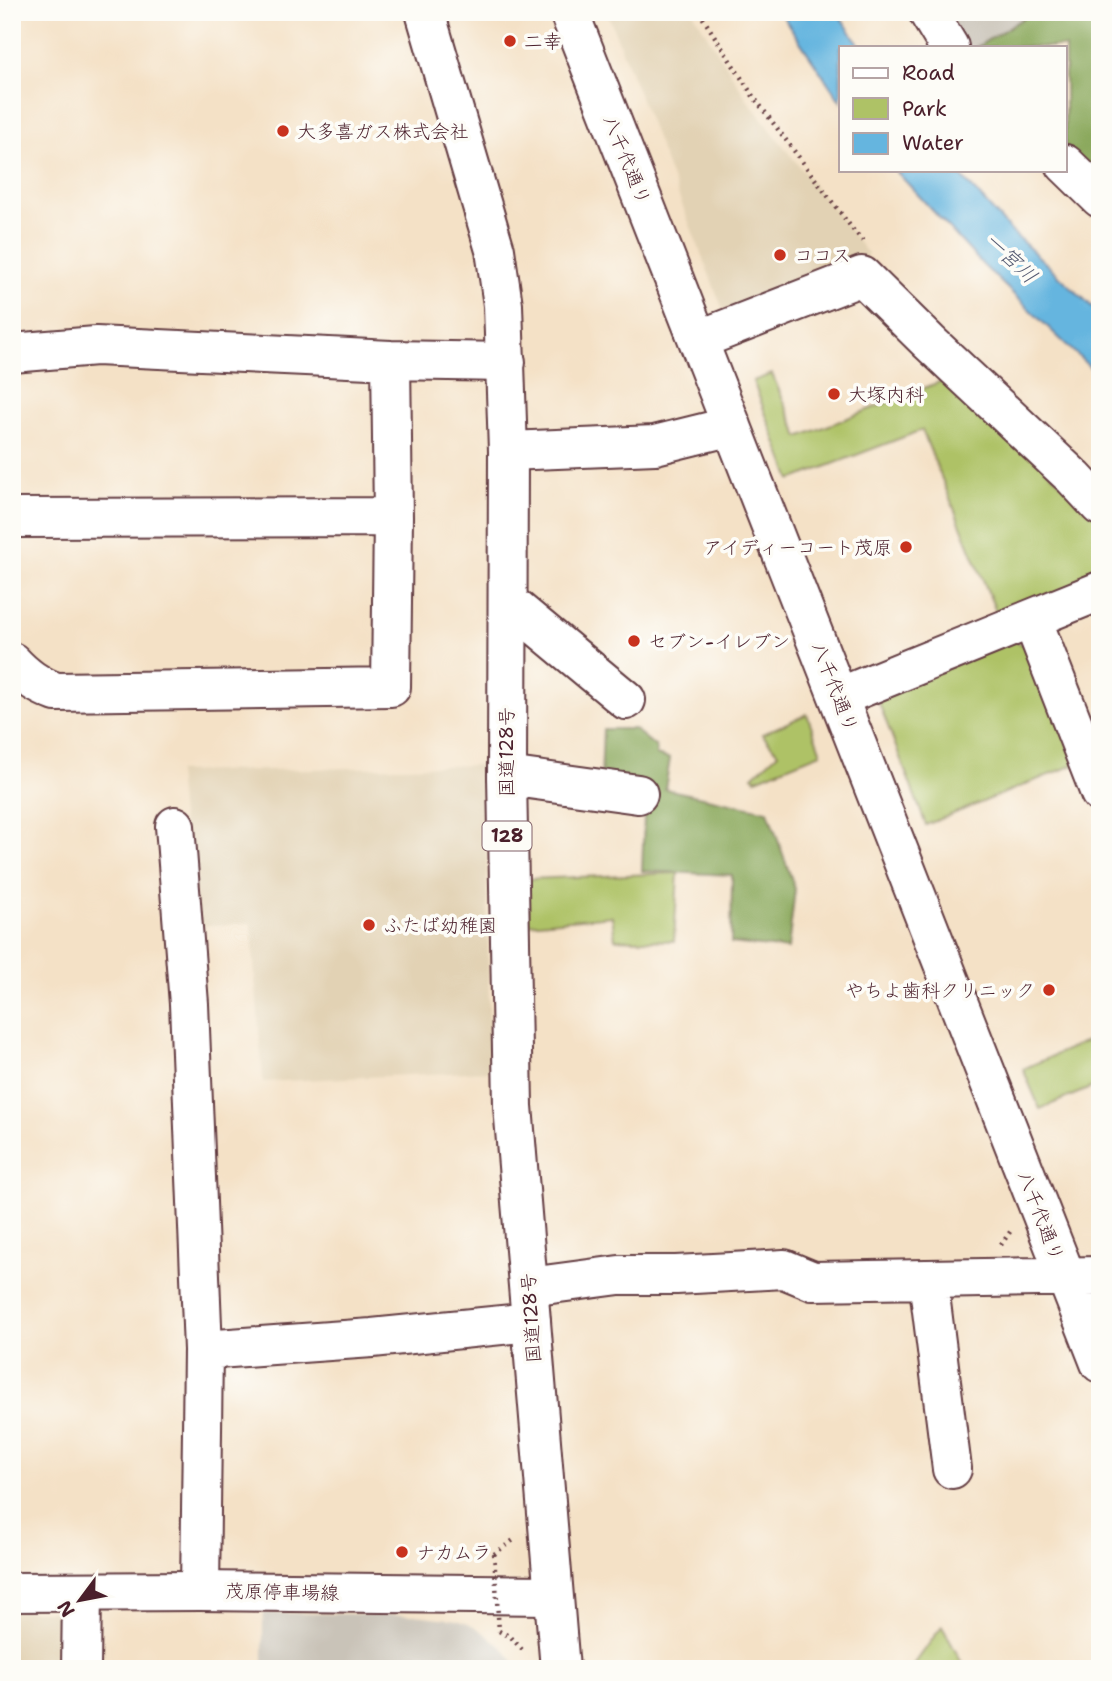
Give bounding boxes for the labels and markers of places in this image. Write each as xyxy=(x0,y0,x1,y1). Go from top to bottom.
place label: 二幸 xyxy=(524,29,562,54)
marker: 二幸 xyxy=(502,33,518,49)
place label: 大多喜ガス株式会社 xyxy=(297,119,468,144)
marker: 大多喜ガス株式会社 xyxy=(275,123,291,139)
place label: ココス xyxy=(794,243,851,268)
marker: ココス xyxy=(772,247,788,263)
place label: 大塚内科 xyxy=(848,382,924,407)
marker: 大塚内科 xyxy=(826,386,842,402)
place label: アイディーコート茂原 xyxy=(703,535,892,560)
marker: アイディーコート茂原 xyxy=(898,539,914,555)
place label: セブン-イレブン xyxy=(648,629,790,654)
marker: セブン-イレブン xyxy=(626,633,642,649)
place label: ふたば幼稚園 xyxy=(383,913,497,938)
marker: ふたば幼稚園 xyxy=(361,917,377,933)
place label: やちよ歯科クリニック xyxy=(845,978,1035,1003)
marker: やちよ歯科クリニック xyxy=(1041,982,1057,998)
place label: ナカムラ xyxy=(416,1540,491,1565)
marker: ナカムラ xyxy=(394,1544,410,1560)

